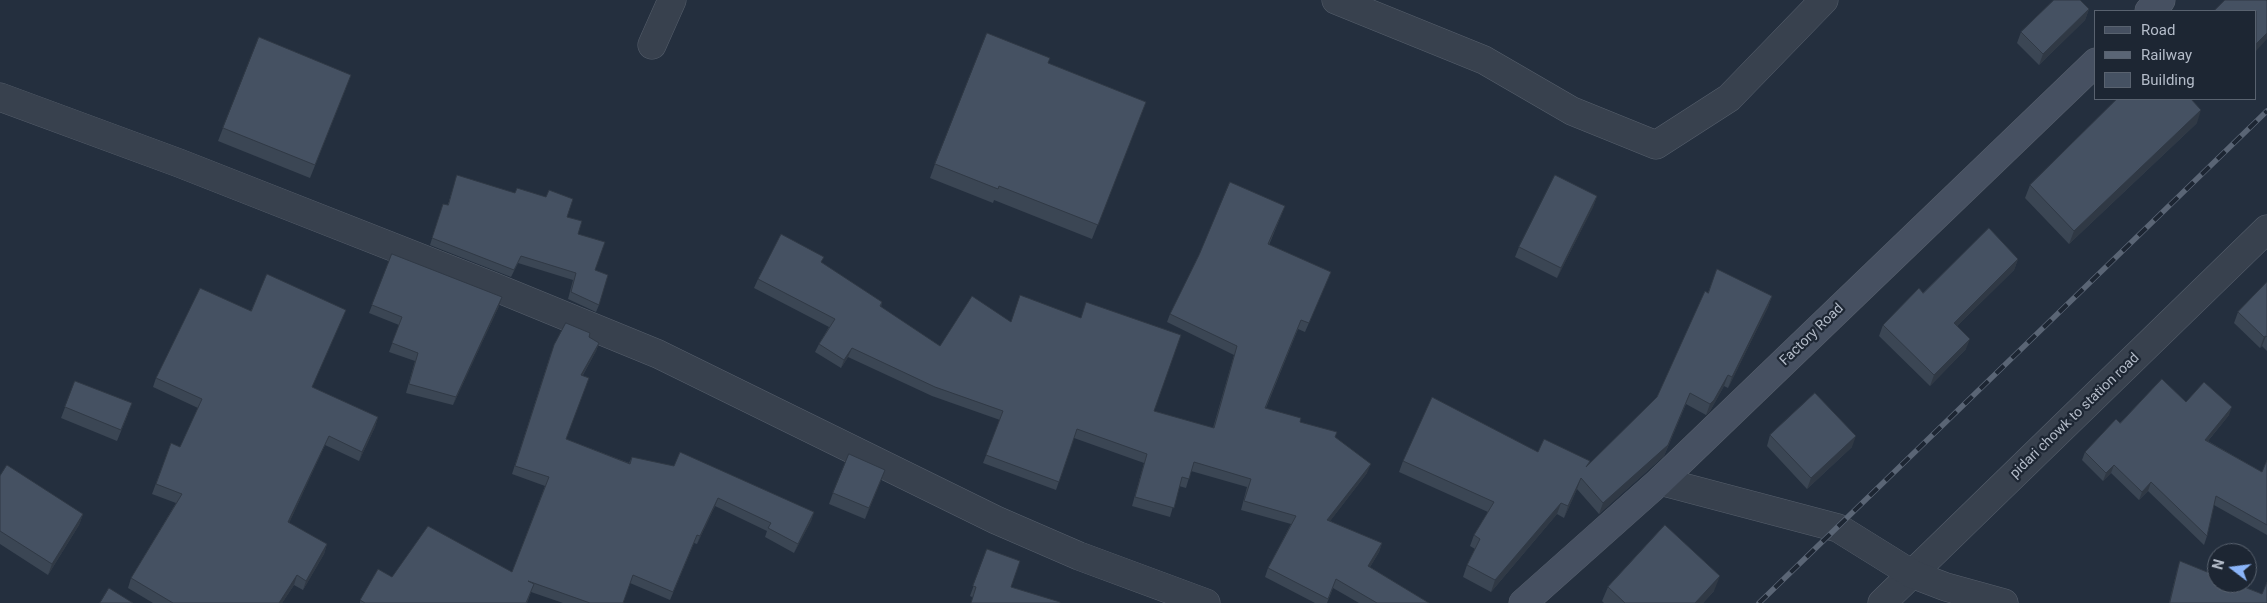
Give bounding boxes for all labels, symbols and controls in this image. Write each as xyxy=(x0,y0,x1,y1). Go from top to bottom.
legend xyxy=(2094,10,2257,100)
text: Road xyxy=(2141,21,2175,39)
text: Railway xyxy=(2141,46,2192,64)
text: Building xyxy=(2141,71,2195,89)
street label: Factory Road xyxy=(1777,300,1847,370)
street label: pidari chowk to station road xyxy=(2007,350,2143,482)
north arrow xyxy=(2207,543,2257,593)
text: N xyxy=(2209,558,2227,571)

